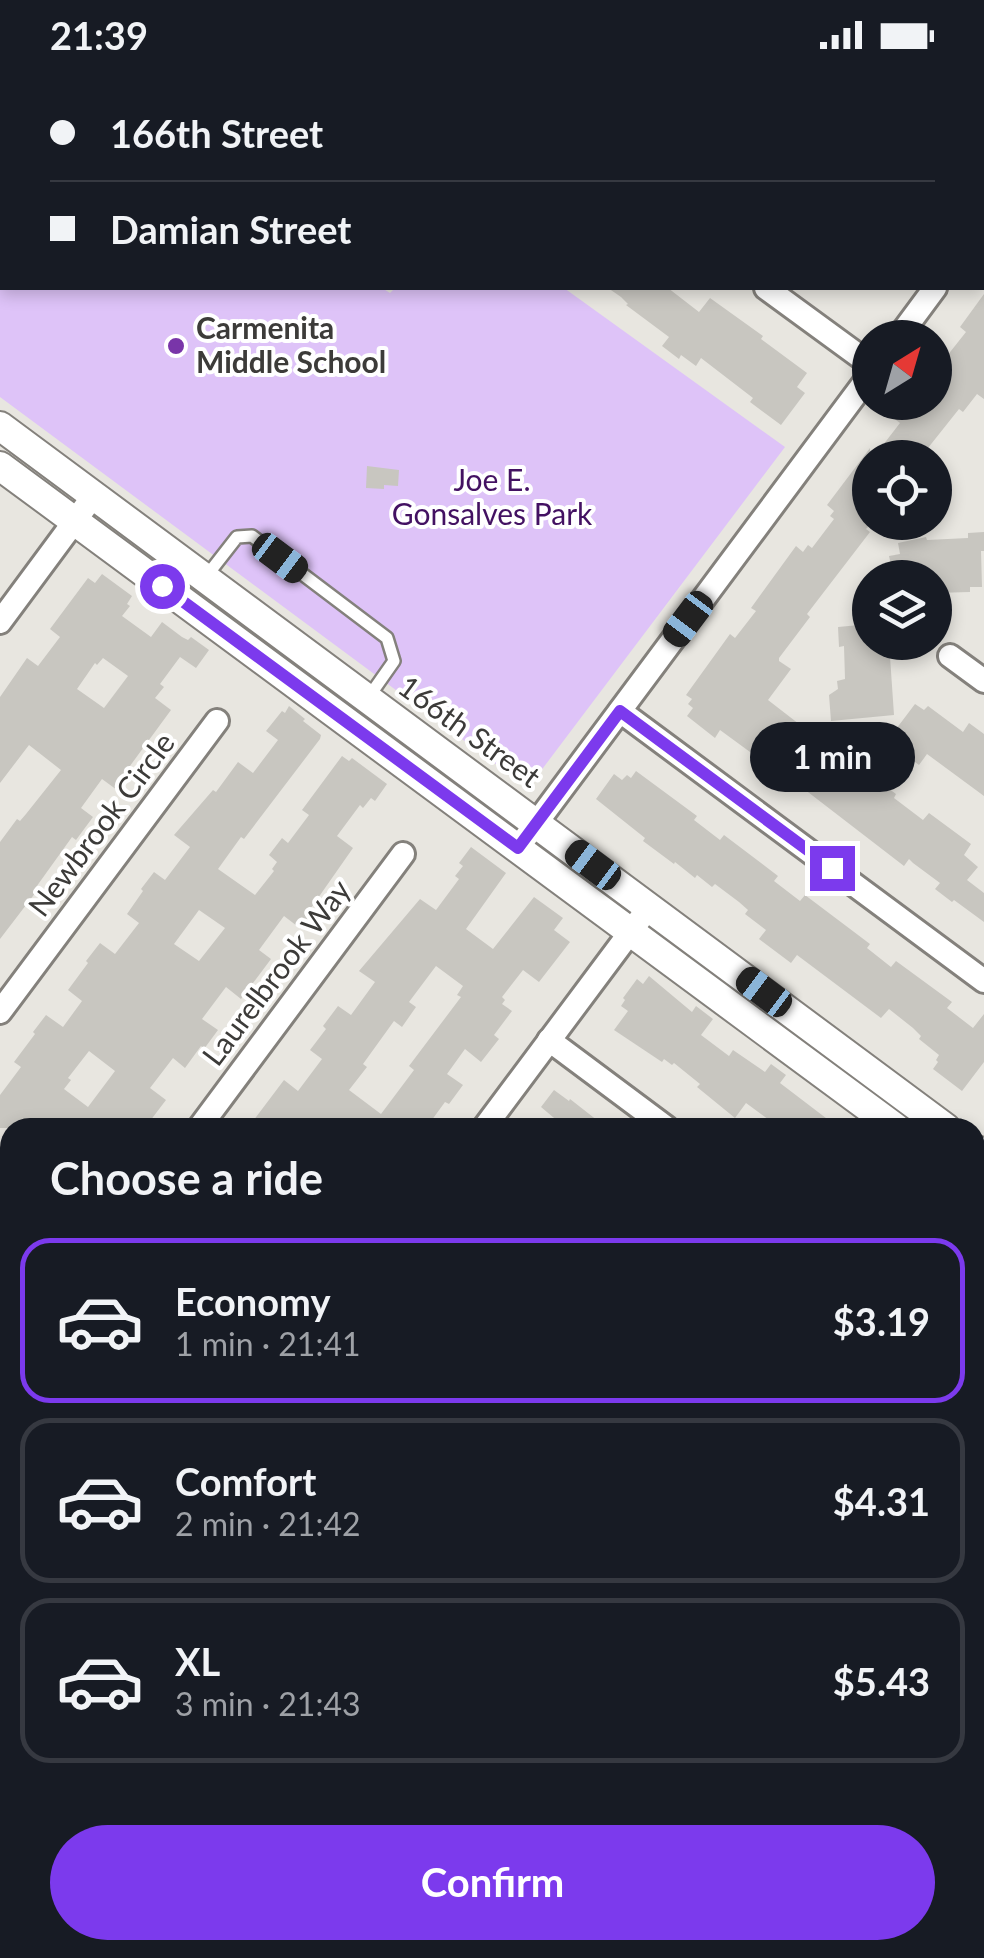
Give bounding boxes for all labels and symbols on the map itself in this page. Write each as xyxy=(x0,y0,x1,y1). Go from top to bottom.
place label: Carmenita Middle School xyxy=(196,309,386,379)
north arrow xyxy=(852,320,952,420)
marker: Carmenita Middle School xyxy=(165,335,187,357)
park label: Joe E. Gonsalves Park xyxy=(392,461,593,531)
car xyxy=(247,528,313,588)
route start xyxy=(140,564,185,609)
car xyxy=(658,586,718,652)
street label: 166th Street xyxy=(392,667,548,794)
callout: 1 min xyxy=(750,723,914,793)
street label: Newbrook Circle xyxy=(20,725,181,923)
car xyxy=(560,835,626,895)
route end xyxy=(810,846,855,891)
street label: Laurelbrook Way xyxy=(194,871,357,1072)
car xyxy=(731,962,797,1022)

